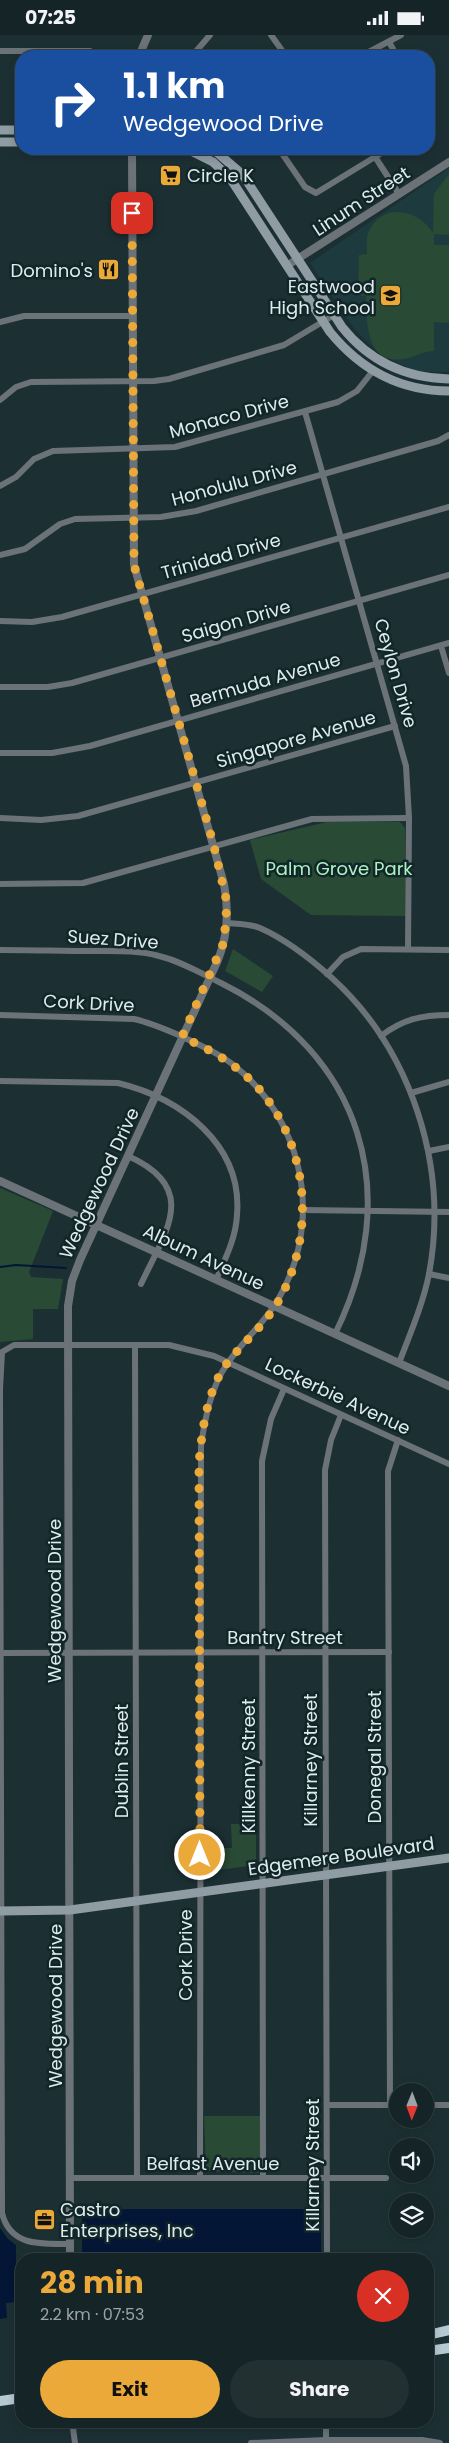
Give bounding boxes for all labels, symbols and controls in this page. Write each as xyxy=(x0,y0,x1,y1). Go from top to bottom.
text: 07:25 xyxy=(25,4,76,31)
text: 1.1 km xyxy=(123,61,225,110)
icon: right xyxy=(40,70,105,135)
text: Wedgewood Drive xyxy=(123,108,324,139)
street label: Linum Street xyxy=(308,160,414,242)
supermarket icon: Circle K xyxy=(159,163,183,187)
place label: Circle K xyxy=(187,163,254,188)
pin xyxy=(111,192,153,234)
icon: arrive xyxy=(118,199,146,227)
place label: Domino's xyxy=(10,258,93,283)
restaurant icon: Domino's xyxy=(97,258,121,282)
place label: Eastwood High School xyxy=(269,274,375,320)
school or university icon: Eastwood High School xyxy=(379,284,403,308)
street label: Monaco Drive xyxy=(166,388,292,444)
street label: Honolulu Drive xyxy=(169,454,299,512)
street label: Trinidad Drive xyxy=(158,527,284,585)
street label: Saigon Drive xyxy=(179,594,293,648)
street label: Ceylon Drive xyxy=(368,615,424,731)
street label: Bermuda Avenue xyxy=(187,647,343,713)
street label: Singapore Avenue xyxy=(213,704,379,774)
park label: Palm Grove Park xyxy=(265,856,413,881)
street label: Suez Drive xyxy=(67,923,159,955)
street label: Cork Drive xyxy=(43,988,135,1018)
street label: Wedgewood Drive xyxy=(53,1103,145,1263)
street label: Album Avenue xyxy=(139,1218,269,1296)
street label: Lockerbie Avenue xyxy=(261,1351,415,1441)
street label: Wedgewood Drive xyxy=(42,1519,67,1683)
street label: Bantry Street xyxy=(227,1625,343,1650)
street label: Donegal Street xyxy=(362,1690,387,1824)
street label: Killarney Street xyxy=(298,1693,323,1827)
street label: Killkenny Street xyxy=(236,1698,261,1834)
street label: Dublin Street xyxy=(109,1704,134,1818)
position arrow xyxy=(173,1828,225,1880)
street label: Edgemere Boulevard xyxy=(246,1831,436,1881)
street label: Cork Drive xyxy=(173,1909,198,2001)
street label: Wedgewood Drive xyxy=(43,1924,68,2088)
north arrow xyxy=(389,2083,434,2127)
map controls xyxy=(389,2083,434,2238)
street label: Killarney Street xyxy=(300,2098,325,2232)
button: sound xyxy=(389,2138,434,2183)
street label: Belfast Avenue xyxy=(146,2151,280,2176)
button: layers xyxy=(389,2193,434,2238)
place label: Castro Enterprises, Inc xyxy=(60,2197,194,2243)
office icon: Castro Enterprises, Inc xyxy=(32,2207,56,2231)
text: 28 min xyxy=(40,2261,144,2304)
button: close xyxy=(357,2270,409,2322)
text: 2.2 km · 07:53 xyxy=(40,2303,144,2326)
button: Exit xyxy=(40,2360,220,2418)
button: Share xyxy=(230,2360,409,2418)

